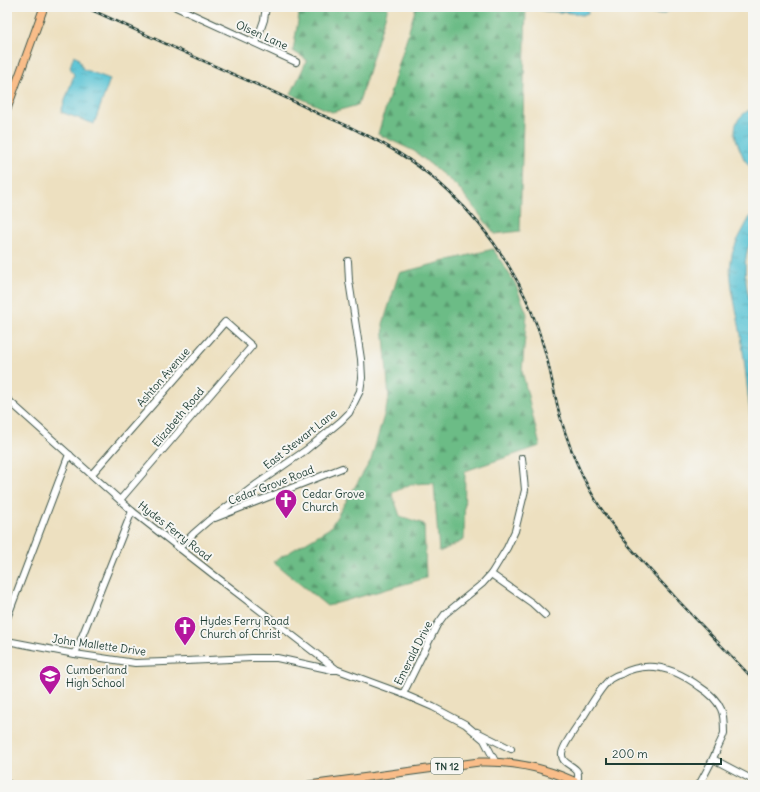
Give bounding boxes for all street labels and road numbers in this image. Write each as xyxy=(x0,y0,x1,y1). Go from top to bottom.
street label: Olsen Lane xyxy=(234,17,290,53)
street label: Ashton Avenue xyxy=(133,344,193,410)
street label: Elizabeth Road xyxy=(149,384,207,450)
street label: East Stewart Lane xyxy=(260,406,340,472)
street label: Cedar Grove Road xyxy=(226,462,316,508)
street label: Hydes Ferry Road xyxy=(136,498,215,564)
street label: Emerald Drive xyxy=(391,618,435,687)
street label: John Mallette Drive xyxy=(51,631,147,659)
road number: TN 12 xyxy=(431,758,463,774)

